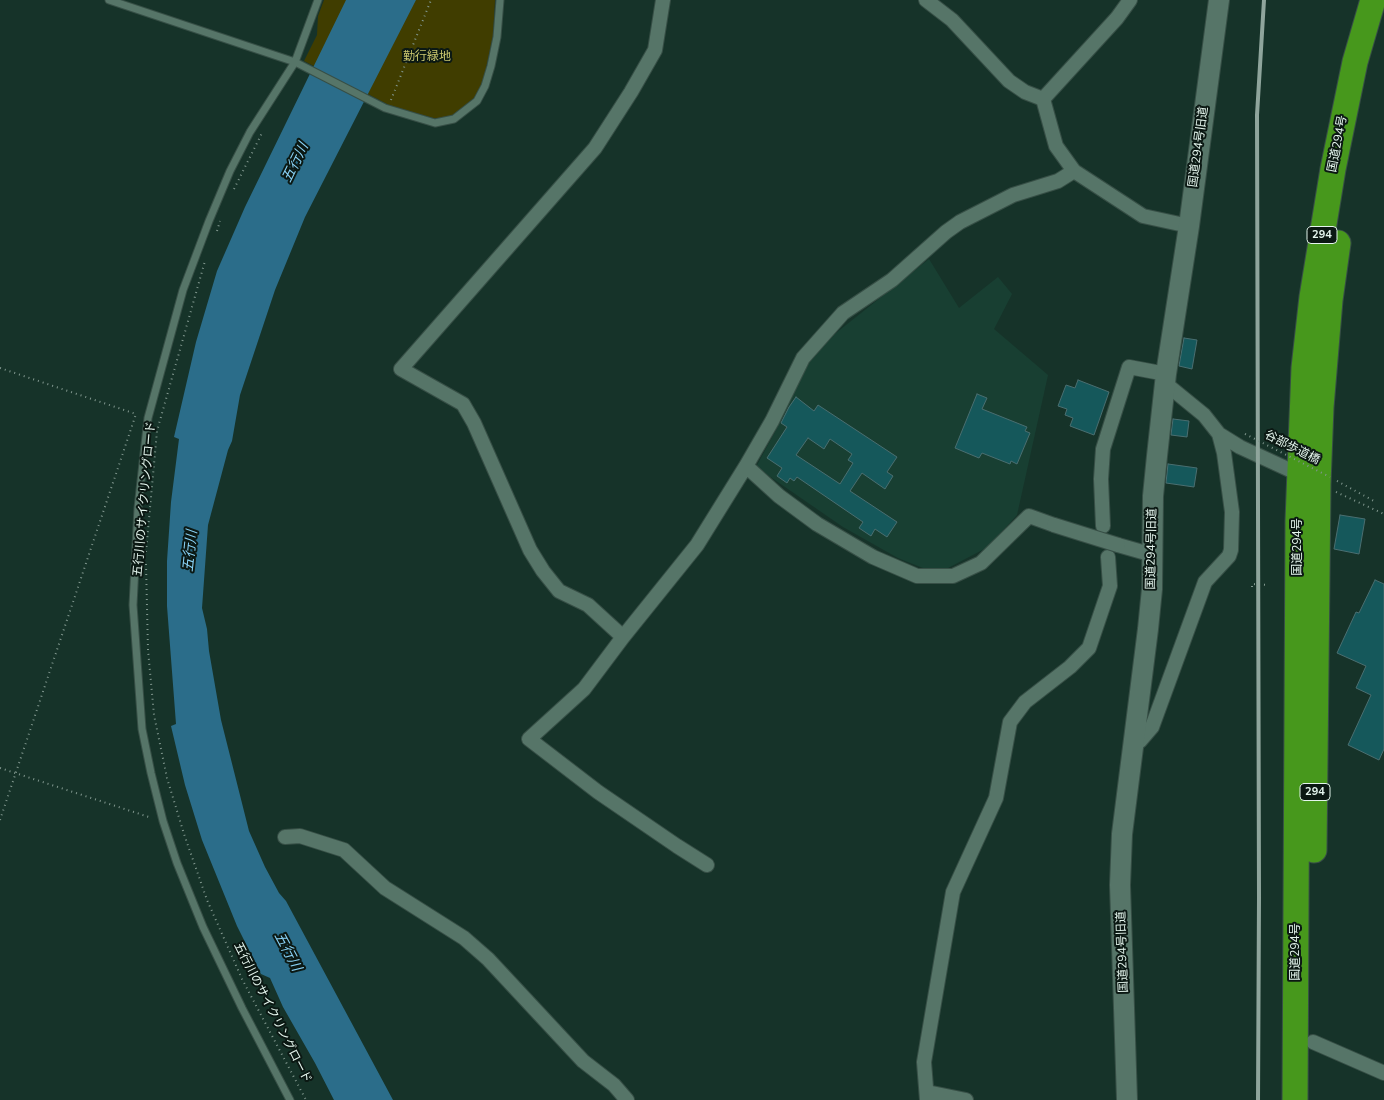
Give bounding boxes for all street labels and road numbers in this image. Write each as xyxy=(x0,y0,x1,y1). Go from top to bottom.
street label: 国道294号旧道 xyxy=(1186,106,1212,188)
street label: 国道294号 xyxy=(1325,114,1351,174)
road number: 294 xyxy=(1307,226,1337,244)
street label: 五行川のサイクリングロード xyxy=(131,421,159,577)
street label: 谷部歩道橋 xyxy=(1262,428,1322,468)
street label: 国道294号旧道 xyxy=(1144,508,1160,590)
street label: 国道294号 xyxy=(1291,518,1305,576)
road number: 294 xyxy=(1300,784,1330,800)
street label: 国道294号旧道 xyxy=(1114,911,1132,993)
street label: 国道294号 xyxy=(1289,923,1303,981)
street label: 五行川のサイクリングロード xyxy=(230,940,314,1086)

